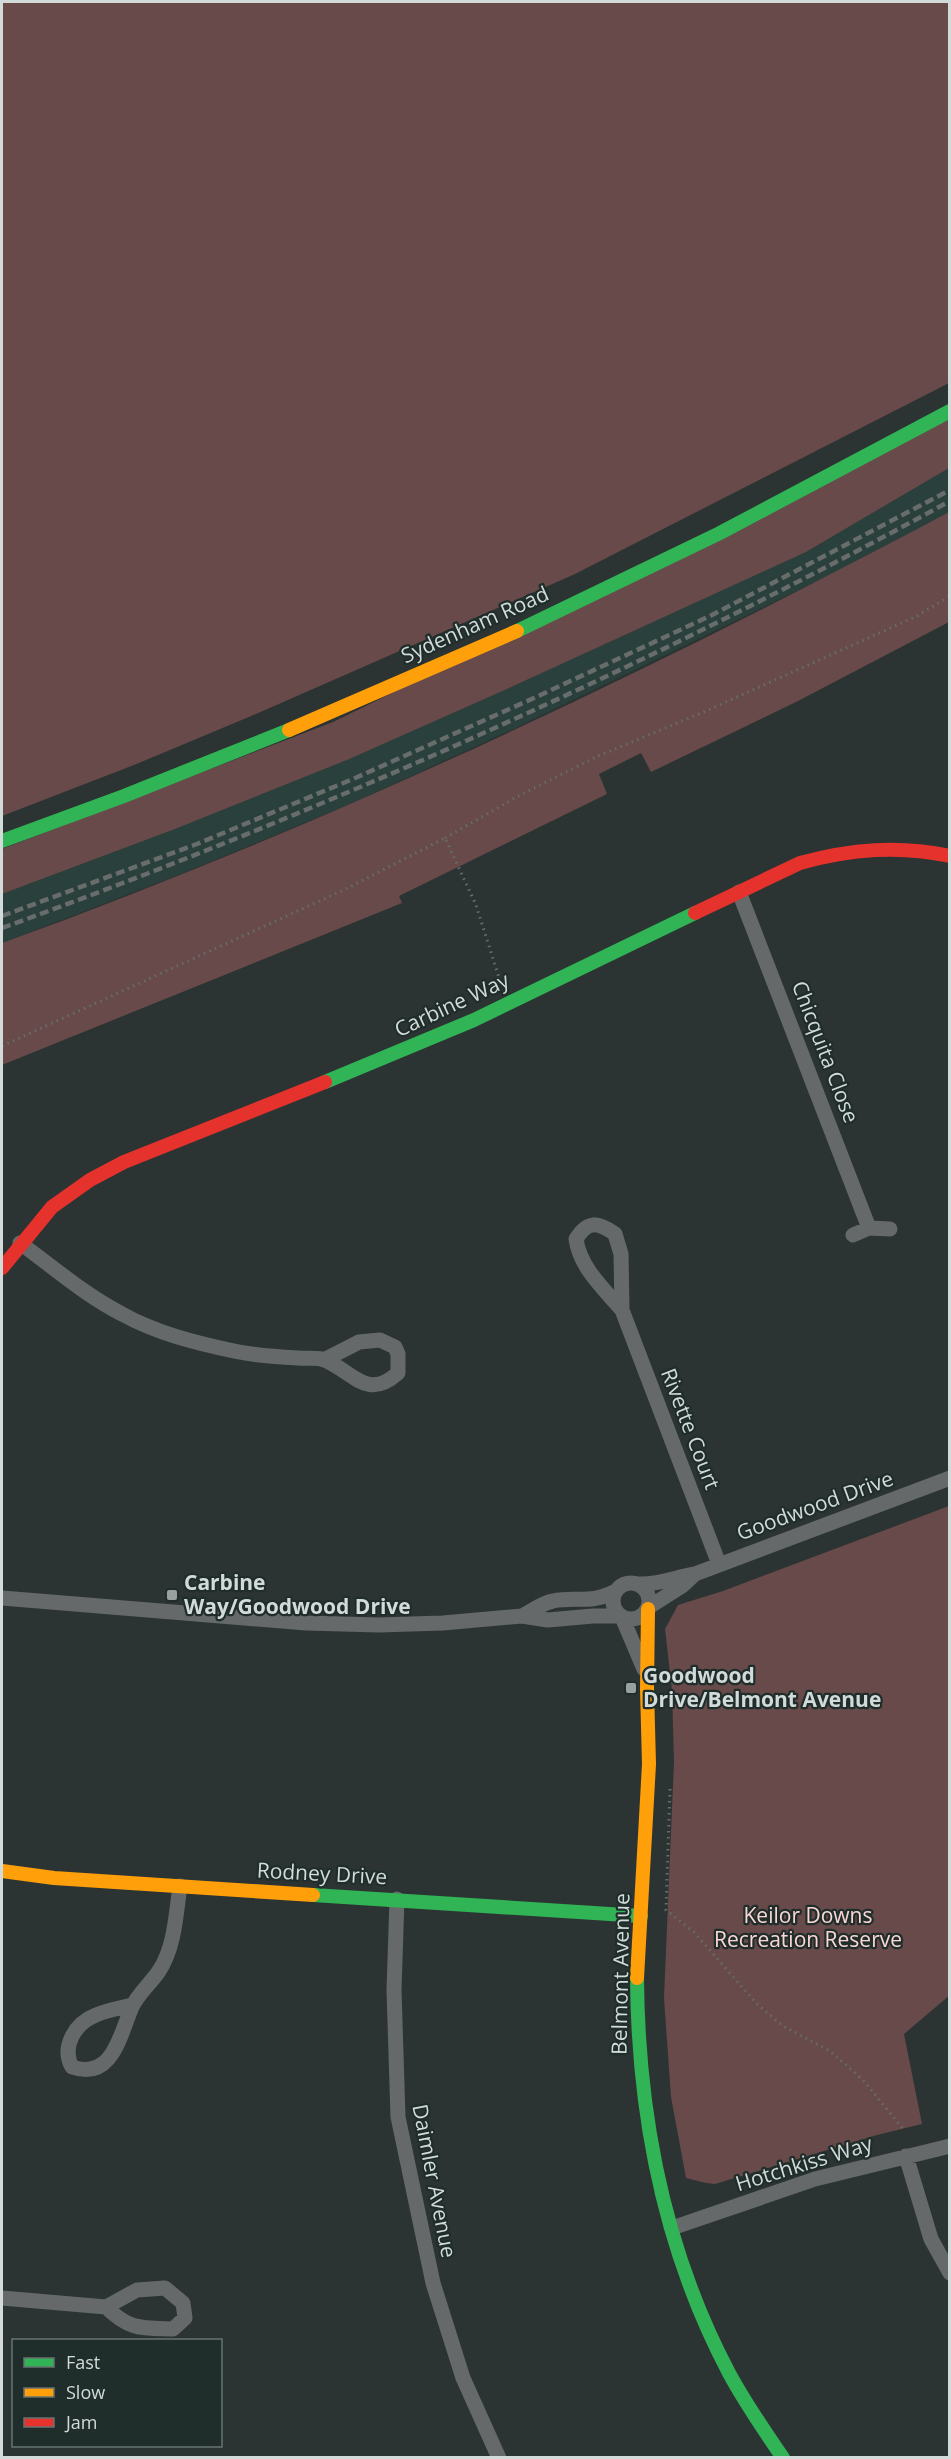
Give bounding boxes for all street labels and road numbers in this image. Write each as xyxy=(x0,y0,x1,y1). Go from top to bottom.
street label: Sydenham Road xyxy=(396,579,553,669)
street label: Carbine Way xyxy=(390,965,514,1043)
street label: Chicquita Close xyxy=(786,977,866,1127)
street label: Rivette Court xyxy=(655,1364,727,1493)
street label: Goodwood Drive xyxy=(733,1464,897,1546)
street label: Rodney Drive xyxy=(256,1856,388,1890)
street label: Belmont Avenue xyxy=(605,1893,635,2055)
street label: Daimler Avenue xyxy=(406,2102,464,2260)
street label: Hotchkiss Way xyxy=(732,2129,876,2197)

